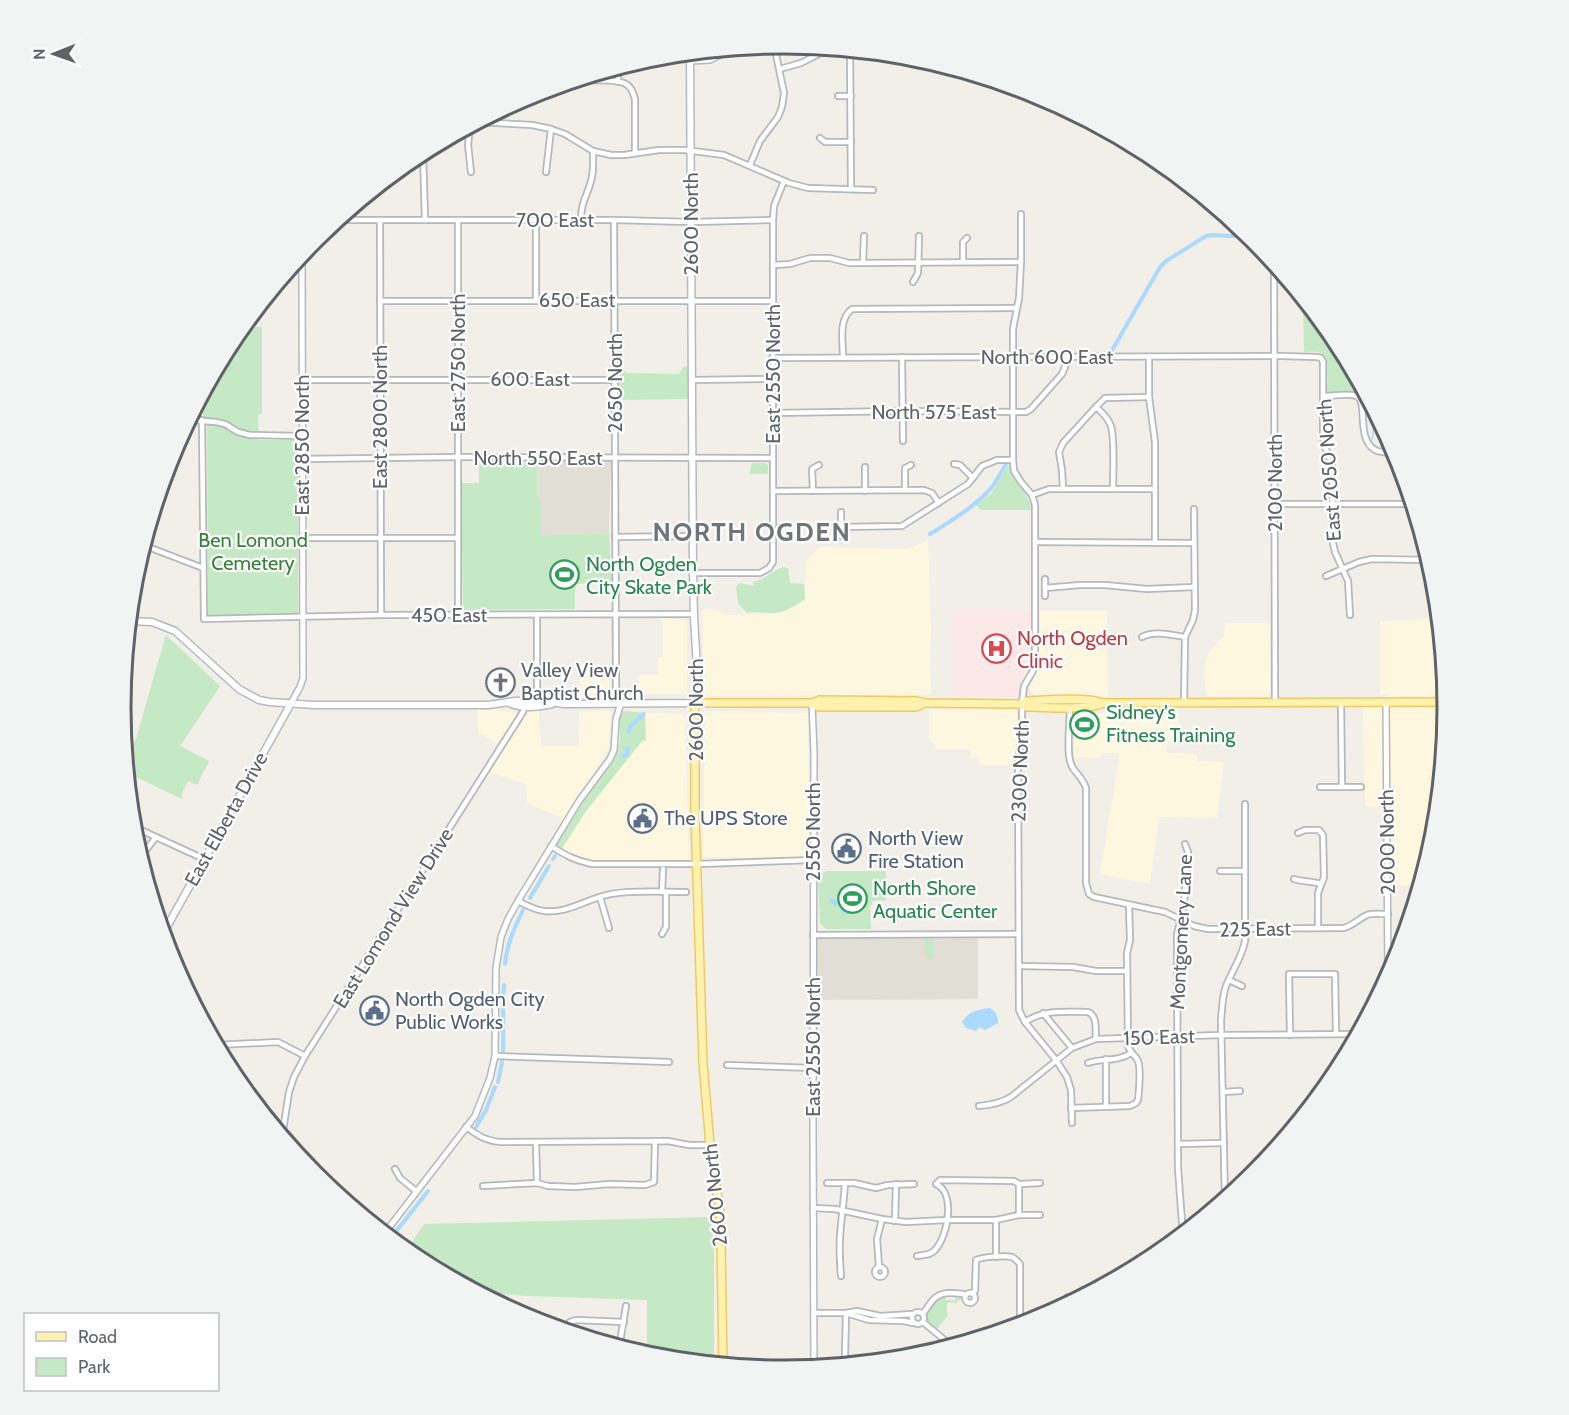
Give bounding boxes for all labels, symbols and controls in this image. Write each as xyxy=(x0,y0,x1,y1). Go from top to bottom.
north arrow xyxy=(24,24,84,84)
text: N xyxy=(30,48,49,60)
street label: 2600 North xyxy=(679,173,703,275)
street label: 700 East xyxy=(516,208,594,232)
street label: 650 East xyxy=(539,288,615,312)
street label: East 2750 North xyxy=(446,294,470,432)
street label: East 2550 North xyxy=(761,304,785,444)
street label: 2650 North xyxy=(603,333,627,433)
street label: East 2800 North xyxy=(368,345,392,489)
street label: North 600 East xyxy=(981,345,1114,369)
street label: 600 East xyxy=(490,367,570,391)
street label: East 2850 North xyxy=(290,375,314,515)
street label: East 2050 North xyxy=(1312,398,1346,542)
street label: North 575 East xyxy=(871,400,997,424)
street label: 2100 North xyxy=(1263,434,1287,532)
street label: North 550 East xyxy=(474,446,603,470)
district label: NORTH OGDEN xyxy=(653,516,851,548)
park label: Ben Lomond Cemetery xyxy=(198,528,308,575)
place label: North Ogden City Skate Park xyxy=(586,552,712,599)
sports icon: North Ogden City Skate Park xyxy=(549,559,581,591)
street label: 450 East xyxy=(411,603,488,627)
place label: North Ogden Clinic xyxy=(1017,626,1128,673)
hospital icon: North Ogden Clinic xyxy=(980,633,1012,665)
place label: Valley View Baptist Church xyxy=(521,658,644,705)
street label: 2600 North xyxy=(684,659,708,761)
church icon: Valley View Baptist Church xyxy=(484,666,516,698)
place label: Sidney's Fitness Training xyxy=(1106,700,1236,747)
sports icon: Sidney's Fitness Training xyxy=(1069,708,1101,740)
street label: 2300 North xyxy=(1006,719,1034,823)
street label: East Elberta Drive xyxy=(179,748,273,890)
street label: 2550 North xyxy=(801,782,825,882)
street label: 2000 North xyxy=(1374,789,1400,895)
public building icon: The UPS Store xyxy=(627,802,659,834)
place label: The UPS Store xyxy=(664,806,788,830)
street label: East Lomond View Drive xyxy=(328,824,458,1012)
place label: North View Fire Station xyxy=(868,826,964,873)
public building icon: North View Fire Station xyxy=(831,833,863,865)
street label: Montgomery Lane xyxy=(1165,854,1197,1010)
place label: North Shore Aquatic Center xyxy=(873,876,998,923)
sports icon: North Shore Aquatic Center xyxy=(836,883,868,915)
street label: 225 East xyxy=(1219,916,1291,942)
street label: East 2550 North xyxy=(801,977,825,1117)
place label: North Ogden City Public Works xyxy=(395,987,544,1034)
public building icon: North Ogden City Public Works xyxy=(358,994,390,1026)
street label: 150 East xyxy=(1123,1024,1195,1050)
street label: 2600 North xyxy=(698,1143,732,1247)
legend xyxy=(24,1313,219,1391)
text: Road xyxy=(78,1326,117,1348)
text: Park xyxy=(78,1356,111,1378)

